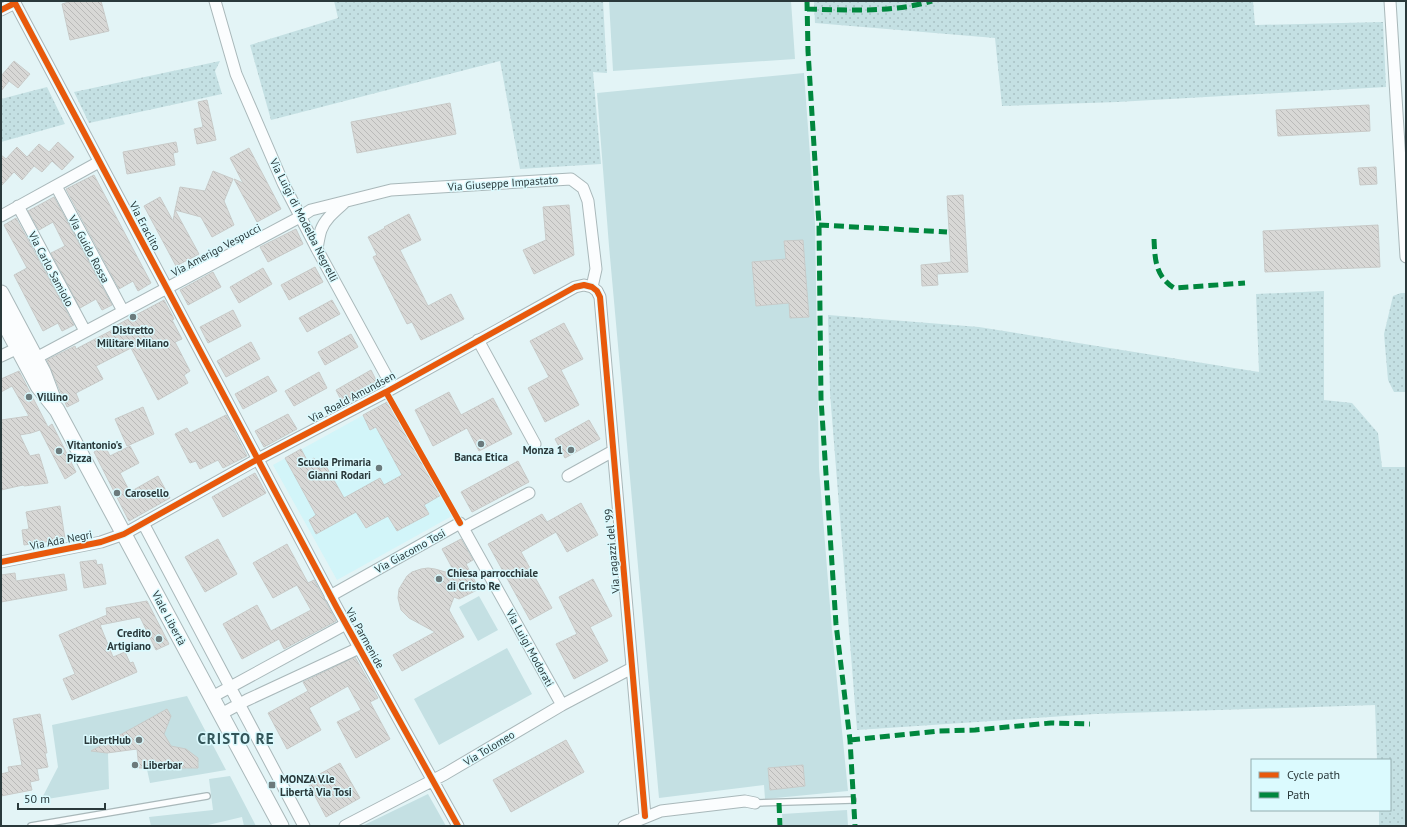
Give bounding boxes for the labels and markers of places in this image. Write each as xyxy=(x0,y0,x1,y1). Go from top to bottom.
marker: Distretto Militare Milano xyxy=(128,312,138,322)
place label: Distretto Militare Milano xyxy=(97,323,169,350)
place label: Villino xyxy=(36,390,68,404)
marker: Villino xyxy=(24,392,34,402)
place label: Vitantonio's Pizza xyxy=(66,438,123,465)
marker: Banca Etica xyxy=(476,439,486,449)
place label: Monza 1 xyxy=(523,443,563,457)
marker: Monza 1 xyxy=(566,445,576,455)
marker: Vitantonio's Pizza xyxy=(54,446,64,456)
place label: Banca Etica xyxy=(454,450,508,464)
place label: Scuola Primaria Gianni Rodari xyxy=(298,455,371,482)
marker: Scuola Primaria Gianni Rodari xyxy=(374,463,384,473)
place label: Carosello xyxy=(125,486,169,500)
marker: Carosello xyxy=(112,488,122,498)
place label: Chiesa parrocchiale di Cristo Re xyxy=(447,566,539,593)
marker: Chiesa parrocchiale di Cristo Re xyxy=(434,574,444,584)
place label: Credito Artigiano xyxy=(107,626,151,653)
marker: Credito Artigiano xyxy=(154,634,164,644)
place label: LibertHub xyxy=(84,733,131,747)
marker: LibertHub xyxy=(134,735,144,745)
place label: Liberbar xyxy=(143,758,182,772)
marker: Liberbar xyxy=(130,760,140,770)
place label: MONZA V.le Libertà Via Tosi xyxy=(280,772,352,799)
marker: MONZA V.le Libertà Via Tosi xyxy=(267,780,277,790)

